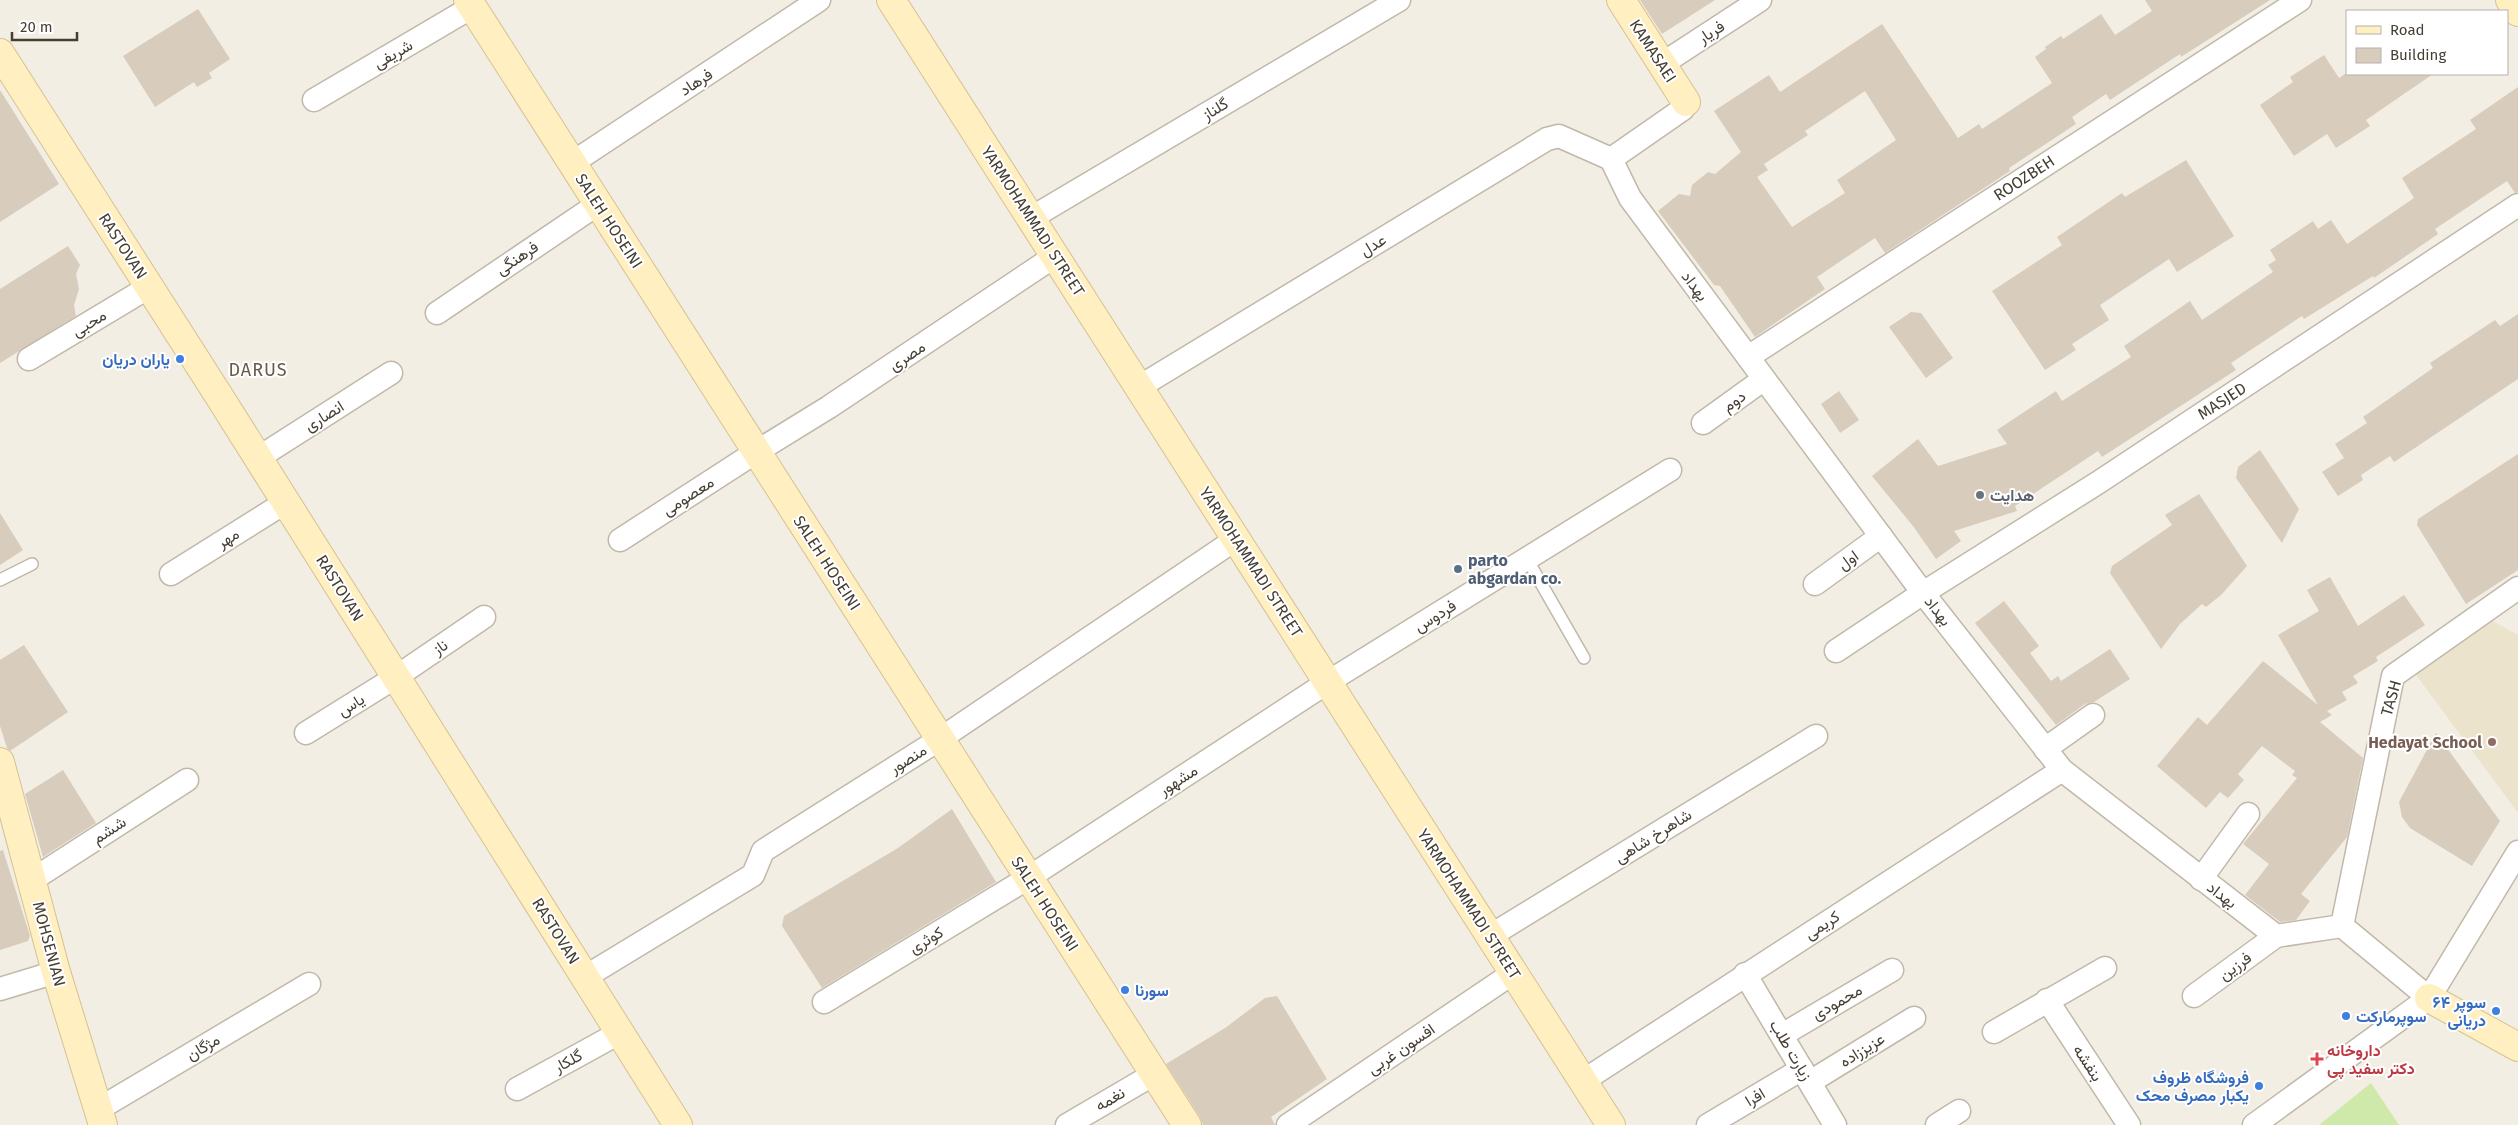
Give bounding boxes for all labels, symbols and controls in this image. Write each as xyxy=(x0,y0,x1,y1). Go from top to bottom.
scale bar xyxy=(12,10,78,42)
legend xyxy=(2346,10,2508,75)
street label: KAMASAEI xyxy=(1626,16,1680,86)
street label: فریار xyxy=(1693,16,1729,49)
text: 20 m xyxy=(20,18,53,36)
text: Road xyxy=(2390,21,2425,39)
street label: شریفی xyxy=(370,35,416,74)
text: Building xyxy=(2390,46,2446,64)
street label: فرهاد xyxy=(676,64,716,100)
street label: گلناز xyxy=(1198,94,1232,126)
street label: YARMOHAMMADI STREET xyxy=(977,142,1089,300)
street label: ROOZBEH xyxy=(1990,151,2058,205)
street label: SALEH HOSEINI xyxy=(571,170,647,272)
street label: RASTOVAN xyxy=(95,210,151,282)
street label: عدل xyxy=(1356,230,1390,260)
street label: فرهنگی xyxy=(492,237,542,280)
street label: بهداد xyxy=(1677,267,1712,305)
street label: محبی xyxy=(68,305,110,341)
street label: مصری xyxy=(885,337,929,376)
place label: یاران دریان xyxy=(102,350,170,370)
marker: یاران دریان xyxy=(174,353,186,365)
district label: DARUS xyxy=(228,359,288,381)
street label: MASJED xyxy=(2194,378,2250,424)
street label: دوم xyxy=(1719,386,1750,417)
street label: انصاری xyxy=(301,397,348,436)
street label: معصومی xyxy=(659,472,718,521)
street label: YARMOHAMMADI STREET xyxy=(1195,483,1307,641)
place label: هدایت xyxy=(1990,486,2034,505)
marker: هدایت xyxy=(1974,489,1986,501)
street label: SALEH HOSEINI xyxy=(789,512,865,614)
street label: مهر xyxy=(212,524,243,553)
street label: اول xyxy=(1834,546,1863,575)
street label: RASTOVAN xyxy=(312,551,368,625)
place label: parto abgardan co. xyxy=(1468,551,1561,588)
marker: parto abgardan co. xyxy=(1452,563,1464,575)
street label: بهداد xyxy=(1920,592,1956,630)
street label: فردوس xyxy=(1410,596,1460,637)
street label: ناز xyxy=(428,635,452,660)
street label: TASH xyxy=(2377,678,2405,718)
street label: یاس xyxy=(334,689,368,721)
place label: Hedayat School xyxy=(2368,733,2482,752)
marker: Hedayat School xyxy=(2486,736,2498,748)
street label: منصور xyxy=(885,740,931,779)
street label: مشهور xyxy=(1154,760,1202,801)
street label: شاهرخ شاهی xyxy=(1611,805,1696,869)
street label: ششم xyxy=(89,812,130,849)
street label: YARMOHAMMADI STREET xyxy=(1413,825,1525,983)
street label: SALEH HOSEINI xyxy=(1007,853,1083,955)
street label: بهداد xyxy=(2203,878,2241,913)
street label: RASTOVAN xyxy=(528,894,584,968)
street label: MOHSENIAN xyxy=(29,899,69,989)
street label: کریمی xyxy=(1801,907,1844,944)
street label: کوثری xyxy=(905,922,947,958)
street label: فرزین xyxy=(2215,948,2256,985)
street label: محمودی xyxy=(1809,980,1866,1025)
place label: سورنا xyxy=(1135,981,1169,1001)
marker: سورنا xyxy=(1119,984,1131,996)
place label: سوپر ۶۴ دریانی xyxy=(2433,993,2486,1031)
marker: سوپر ۶۴ دریانی xyxy=(2490,1005,2502,1017)
place label: سوپرمارکت xyxy=(2356,1007,2427,1028)
marker: سوپرمارکت xyxy=(2340,1010,2352,1022)
street label: زیارت طلب xyxy=(1765,1016,1817,1084)
street label: افسون غربی xyxy=(1364,1019,1439,1079)
street label: عزیززاده xyxy=(1836,1029,1888,1072)
street label: مژگان xyxy=(183,1030,224,1065)
street label: بنفشه xyxy=(2069,1041,2107,1085)
place label: داروخانه دکتر سفید پی xyxy=(2327,1041,2415,1080)
street label: گلکار xyxy=(549,1045,586,1078)
marker: داروخانه دکتر سفید پی xyxy=(2311,1053,2323,1065)
place label: فروشگاه ظروف یکبار مصرف محک xyxy=(2136,1068,2249,1106)
marker: فروشگاه ظروف یکبار مصرف محک xyxy=(2253,1080,2265,1092)
street label: نغمه xyxy=(1092,1083,1128,1115)
street label: افرا xyxy=(1742,1084,1769,1111)

